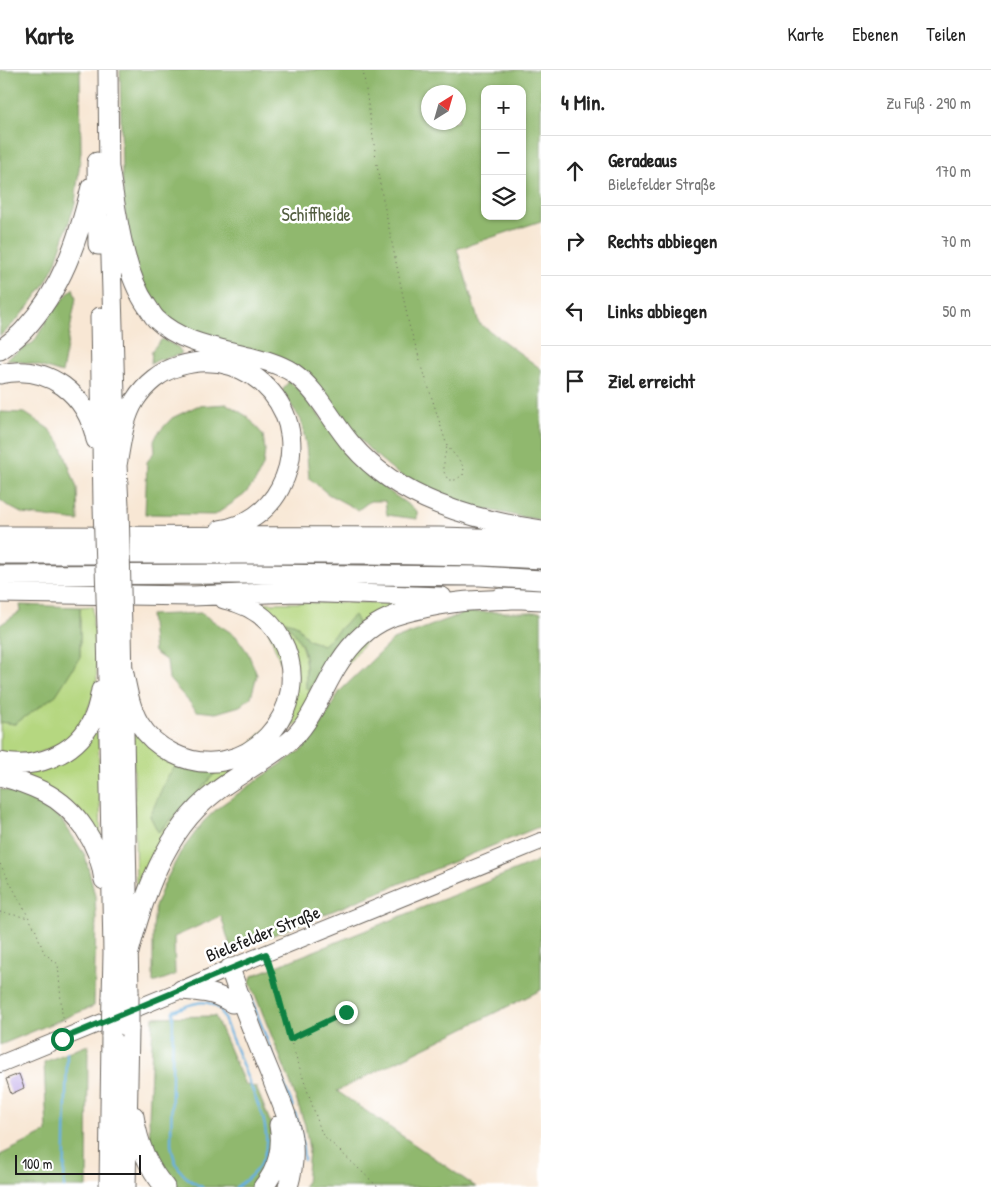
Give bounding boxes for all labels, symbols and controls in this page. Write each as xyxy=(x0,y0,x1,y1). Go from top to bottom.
text: Karte xyxy=(25,19,74,51)
text: Karte xyxy=(788,22,824,47)
text: Ebenen xyxy=(852,22,898,47)
text: Teilen xyxy=(926,22,966,47)
north arrow xyxy=(421,85,466,130)
map controls xyxy=(481,85,526,220)
button: + xyxy=(481,85,526,130)
text: 4 Min. xyxy=(561,88,605,117)
text: Zu Fuß · 290 m xyxy=(886,92,971,114)
button: − xyxy=(481,130,526,175)
text: Geradeaus xyxy=(608,147,677,173)
icon: ahead xyxy=(561,157,589,185)
text: 170 m xyxy=(936,160,971,182)
text: Bielefelder Straße xyxy=(608,173,716,195)
button: layers xyxy=(481,175,526,220)
park label: Schiffheide xyxy=(281,202,351,227)
icon: right xyxy=(561,227,589,255)
text: Rechts abbiegen xyxy=(608,228,717,254)
text: 70 m xyxy=(941,230,971,252)
icon: left xyxy=(561,297,589,325)
text: Links abbiegen xyxy=(608,298,707,324)
text: 50 m xyxy=(943,300,971,322)
icon: arrive xyxy=(561,367,589,395)
text: Ziel erreicht xyxy=(608,368,695,394)
street label: Bielefelder Straße xyxy=(202,899,324,968)
route end xyxy=(335,1001,358,1024)
route start xyxy=(51,1028,74,1051)
scale bar xyxy=(15,1152,141,1175)
text: 100 m xyxy=(22,1154,52,1173)

